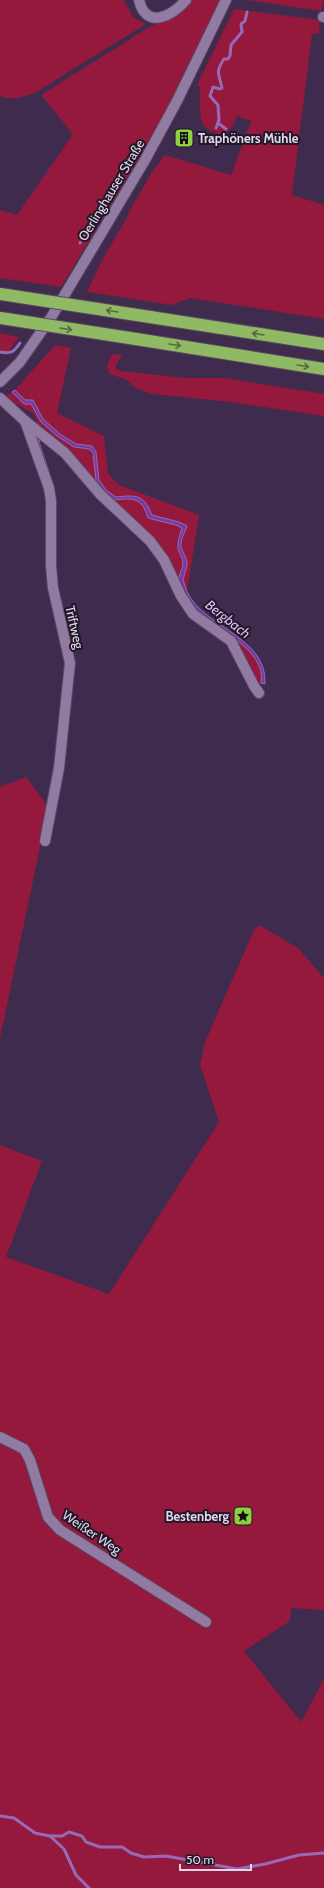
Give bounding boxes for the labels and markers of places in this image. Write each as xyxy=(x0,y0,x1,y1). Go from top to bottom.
building icon: Traphöners Mühle xyxy=(173,127,195,149)
place label: Traphöners Mühle xyxy=(198,130,299,146)
place icon: Bestenberg xyxy=(232,1505,254,1527)
place label: Bestenberg xyxy=(165,1508,229,1524)

